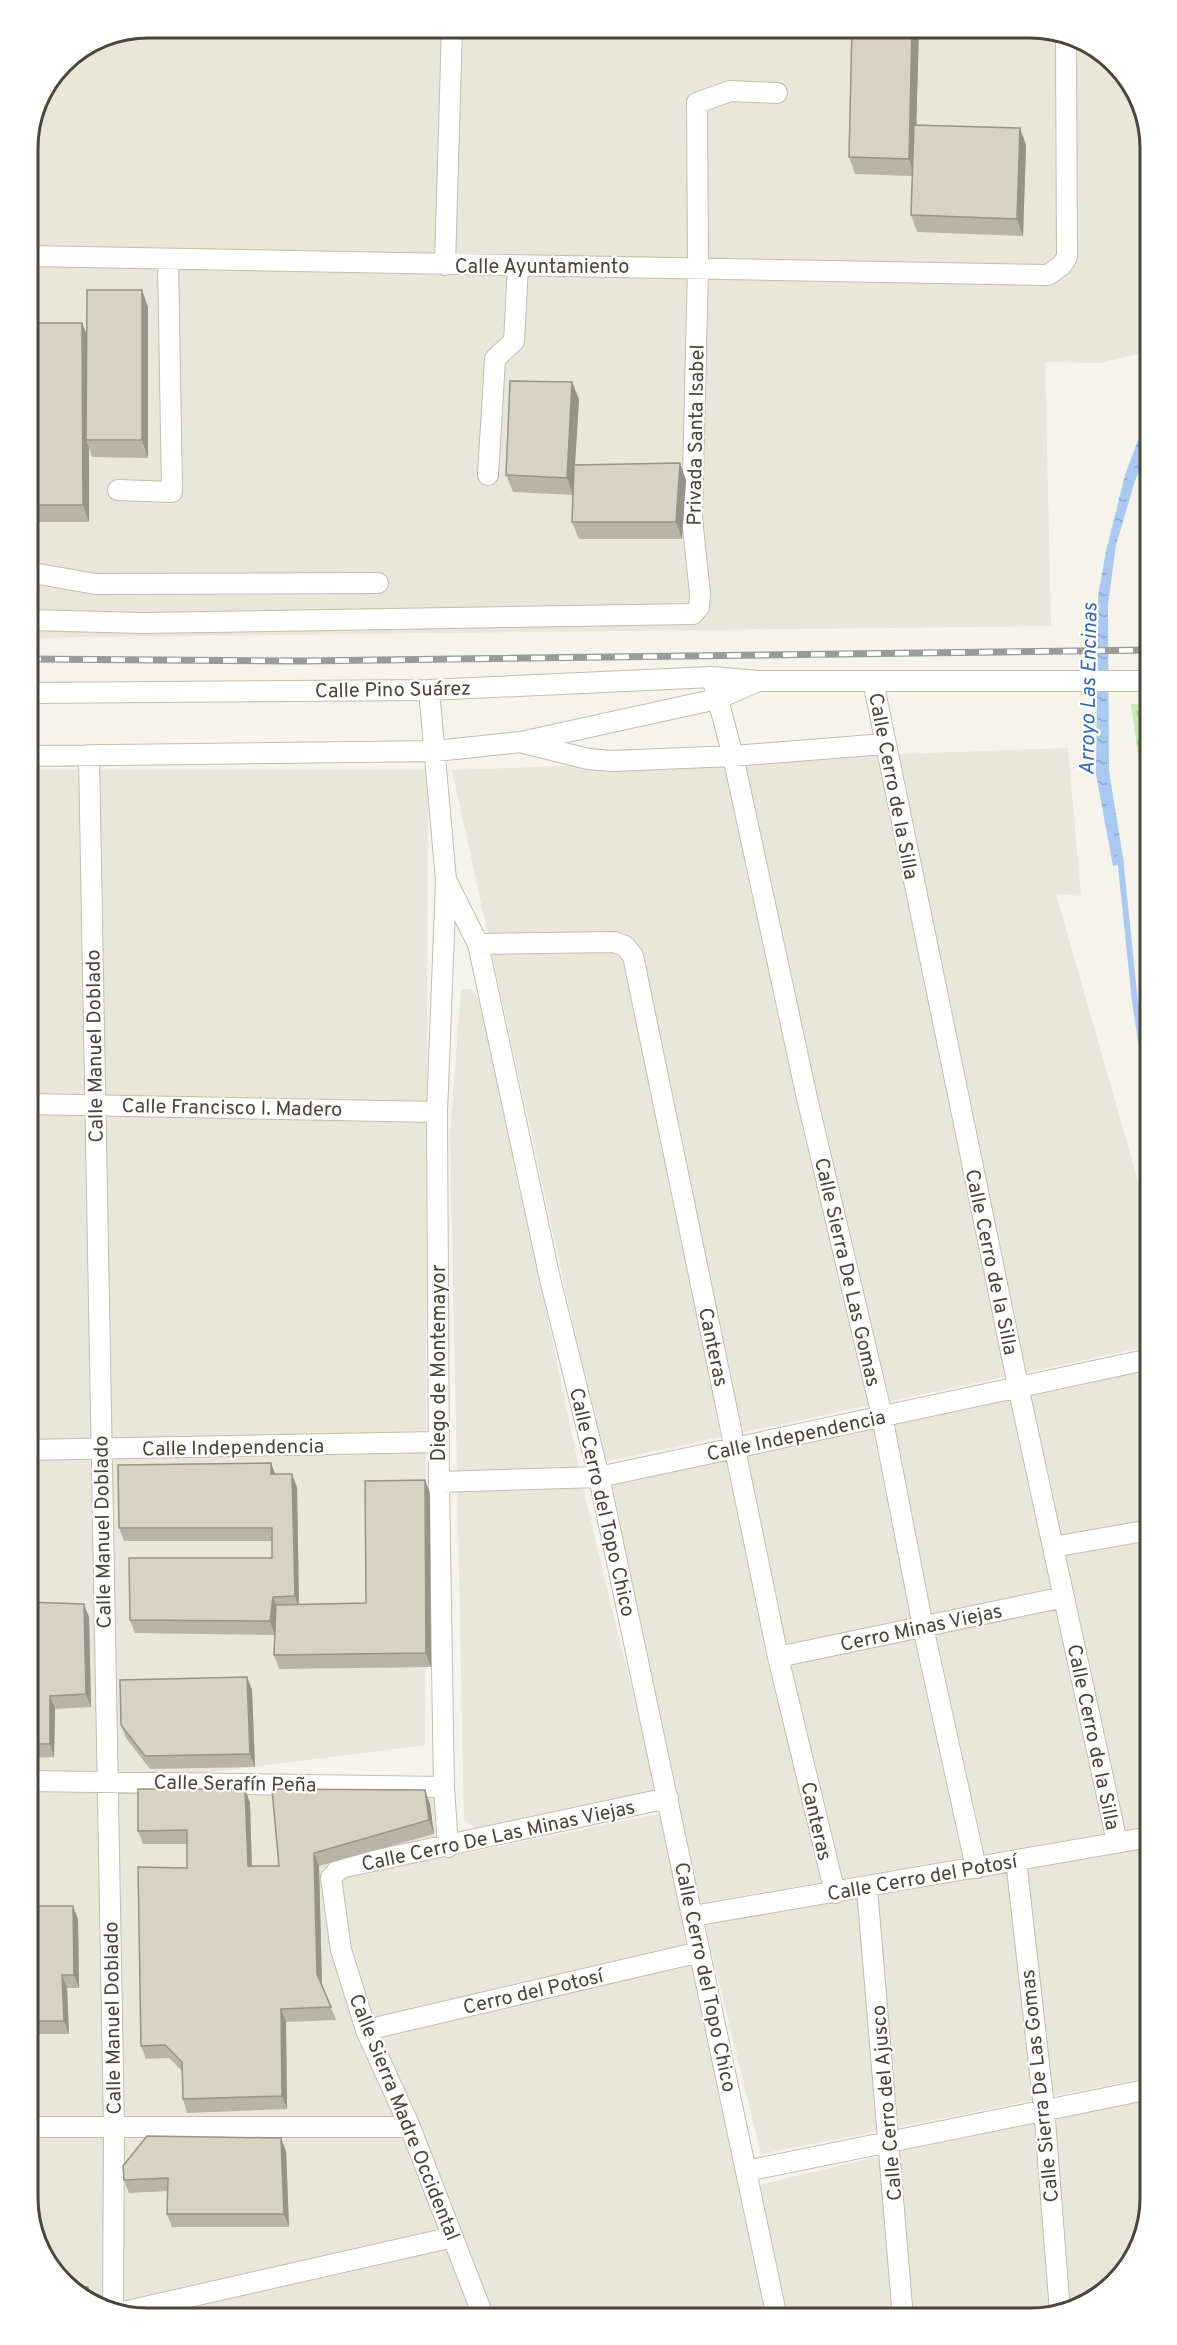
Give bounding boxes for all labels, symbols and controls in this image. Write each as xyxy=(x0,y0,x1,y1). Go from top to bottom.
street label: Calle Ayuntamiento xyxy=(455,255,629,281)
street label: Privada Santa Isabel xyxy=(682,344,712,526)
water label: Arroyo Las Encinas xyxy=(1074,602,1105,776)
street label: Calle Pino Suárez xyxy=(315,677,471,705)
street label: Calle Cerro de la Silla xyxy=(861,691,923,882)
street label: Calle Manuel Doblado xyxy=(81,949,111,1143)
street label: Calle Francisco I. Madero xyxy=(121,1094,343,1124)
street label: Calle Sierra De Las Gomas xyxy=(807,1155,885,1389)
street label: Calle Cerro de la Silla xyxy=(958,1167,1022,1358)
street label: Diego de Montemayor xyxy=(427,1264,453,1461)
street label: Canteras xyxy=(691,1305,733,1389)
street label: Calle Cerro del Topo Chico xyxy=(562,1385,640,1620)
street label: Calle Independencia xyxy=(705,1405,888,1469)
street label: Calle Independencia xyxy=(142,1434,324,1464)
street label: Calle Manuel Doblado xyxy=(89,1435,119,1629)
street label: Cerro Minas Viejas xyxy=(838,1599,1005,1659)
street label: Calle Cerro de la Silla xyxy=(1060,1642,1124,1833)
street label: Calle Serafín Peña xyxy=(153,1771,317,1799)
street label: Canteras xyxy=(793,1779,837,1863)
street label: Calle Cerro De Las Minas Viejas xyxy=(359,1795,638,1879)
street label: Calle Cerro del Potosí xyxy=(825,1849,1021,1908)
street label: Calle Cerro del Topo Chico xyxy=(667,1860,741,2095)
street label: Calle Manuel Doblado xyxy=(99,1921,129,2115)
street label: Cerro del Potosí xyxy=(461,1964,608,2022)
street label: Calle Sierra De Las Gomas xyxy=(1016,1968,1066,2204)
street label: Calle Sierra Madre Occidental xyxy=(342,1991,465,2245)
street label: Calle Cerro del Ajusco xyxy=(866,2004,910,2202)

